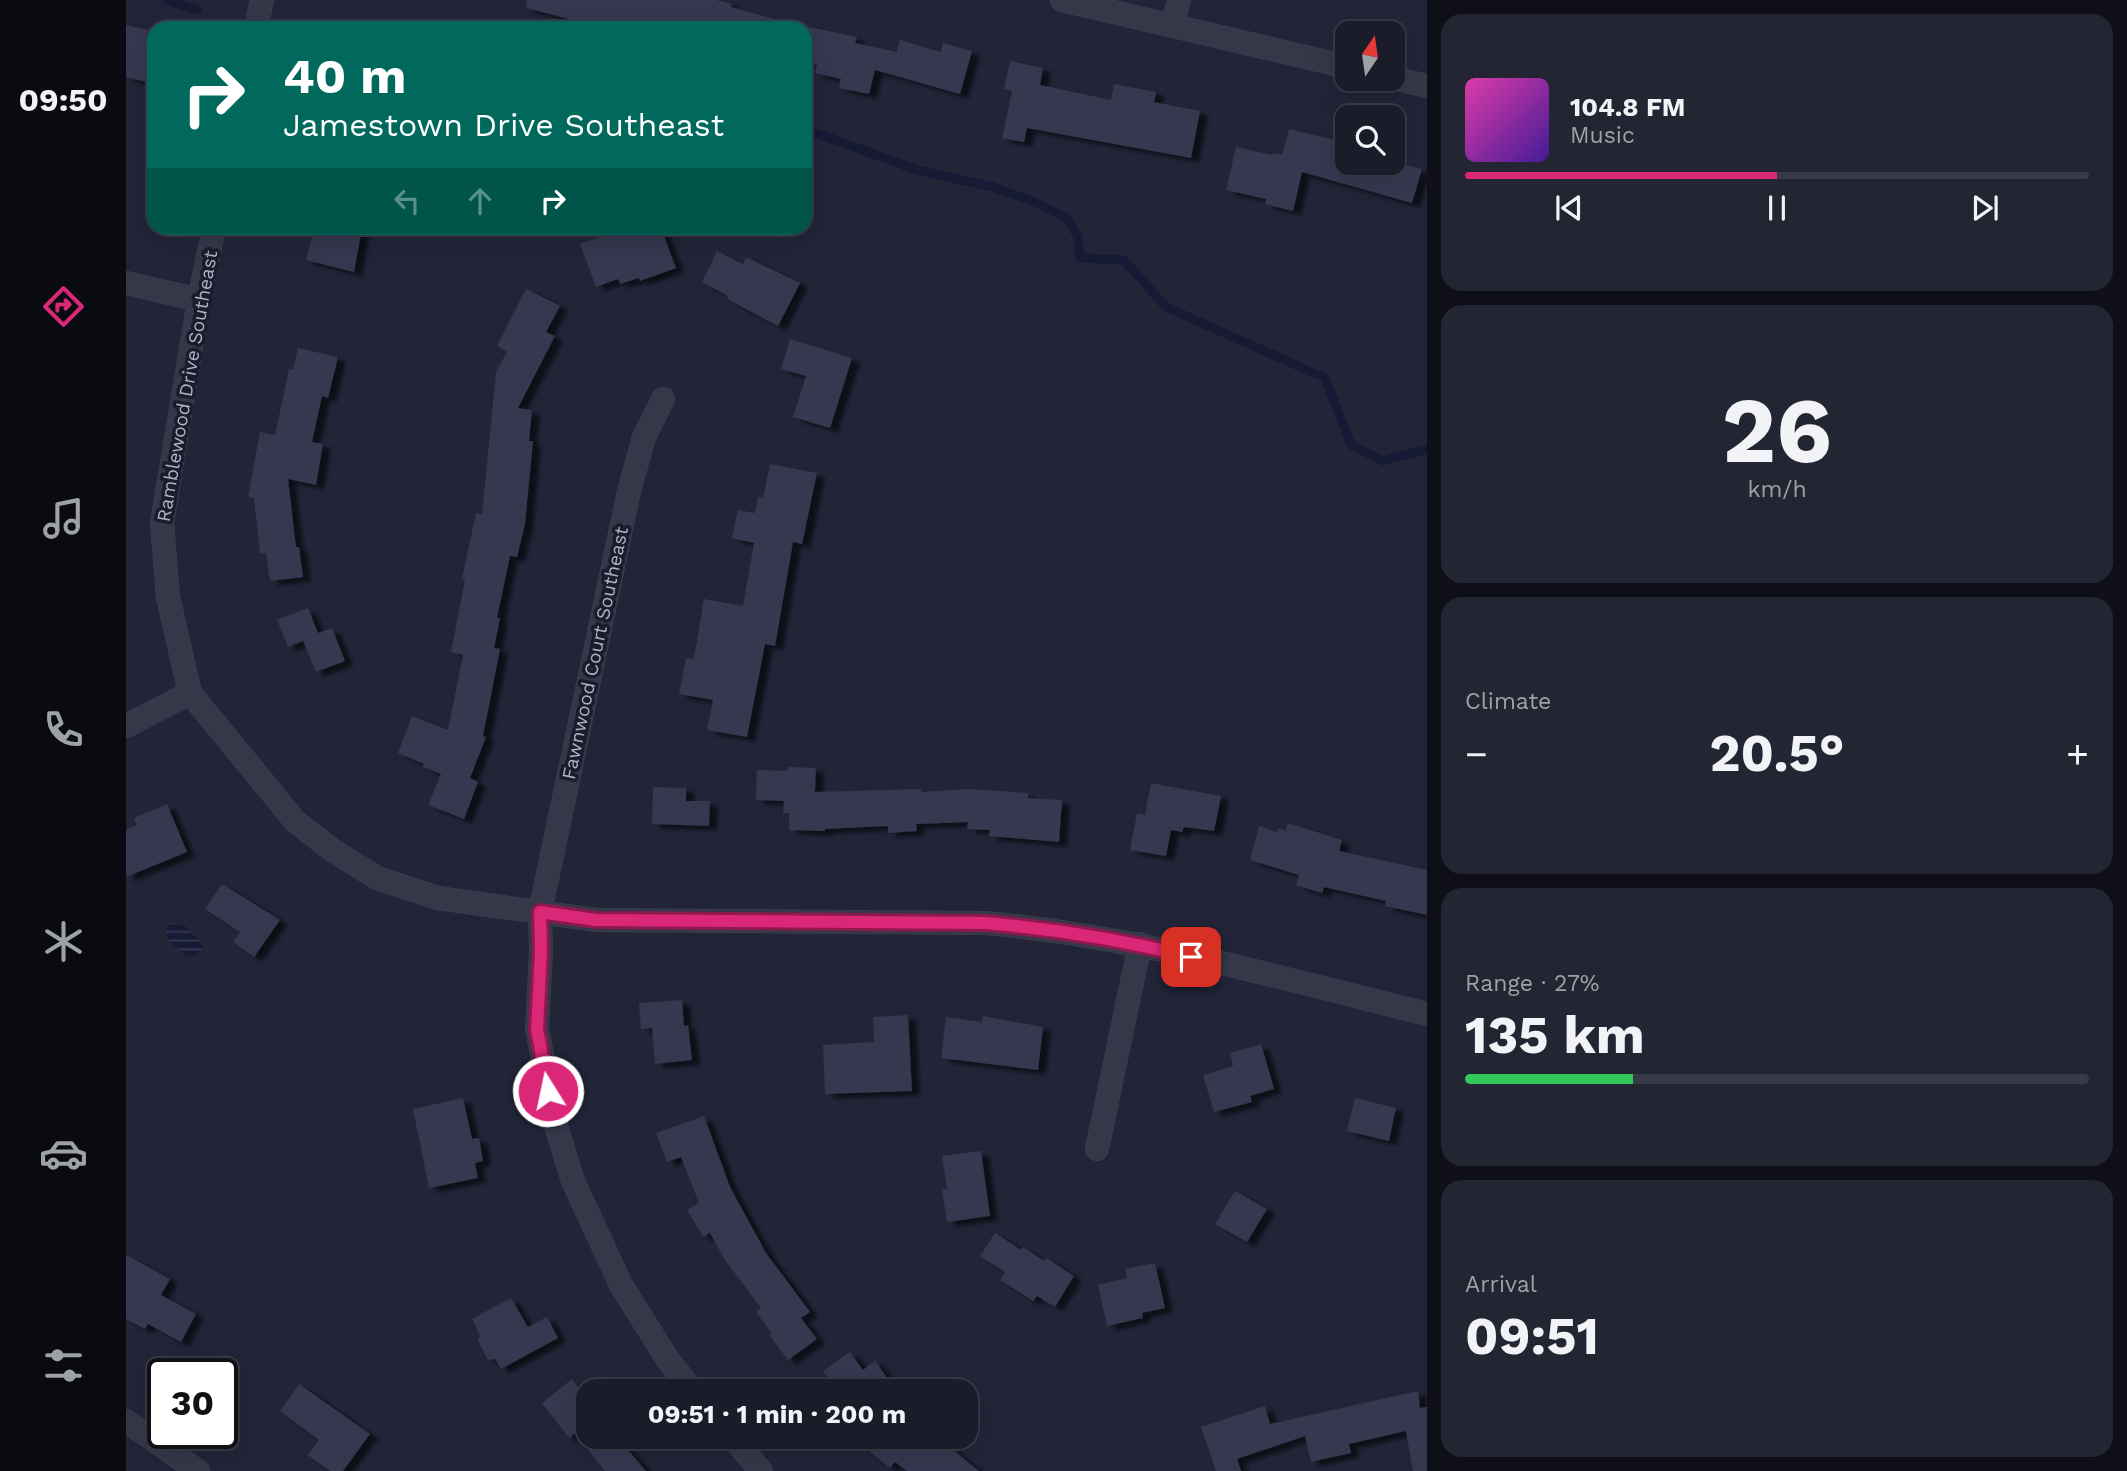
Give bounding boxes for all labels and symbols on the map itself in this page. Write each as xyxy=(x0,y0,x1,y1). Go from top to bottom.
north arrow xyxy=(1335,21,1405,91)
street label: Ramblewood Drive Southeast xyxy=(152,248,222,524)
street label: Fawnwood Court Southeast xyxy=(557,524,633,782)
pin xyxy=(1161,927,1221,987)
position arrow xyxy=(511,1054,585,1128)
speed limit sign: 30 xyxy=(147,1358,238,1449)

